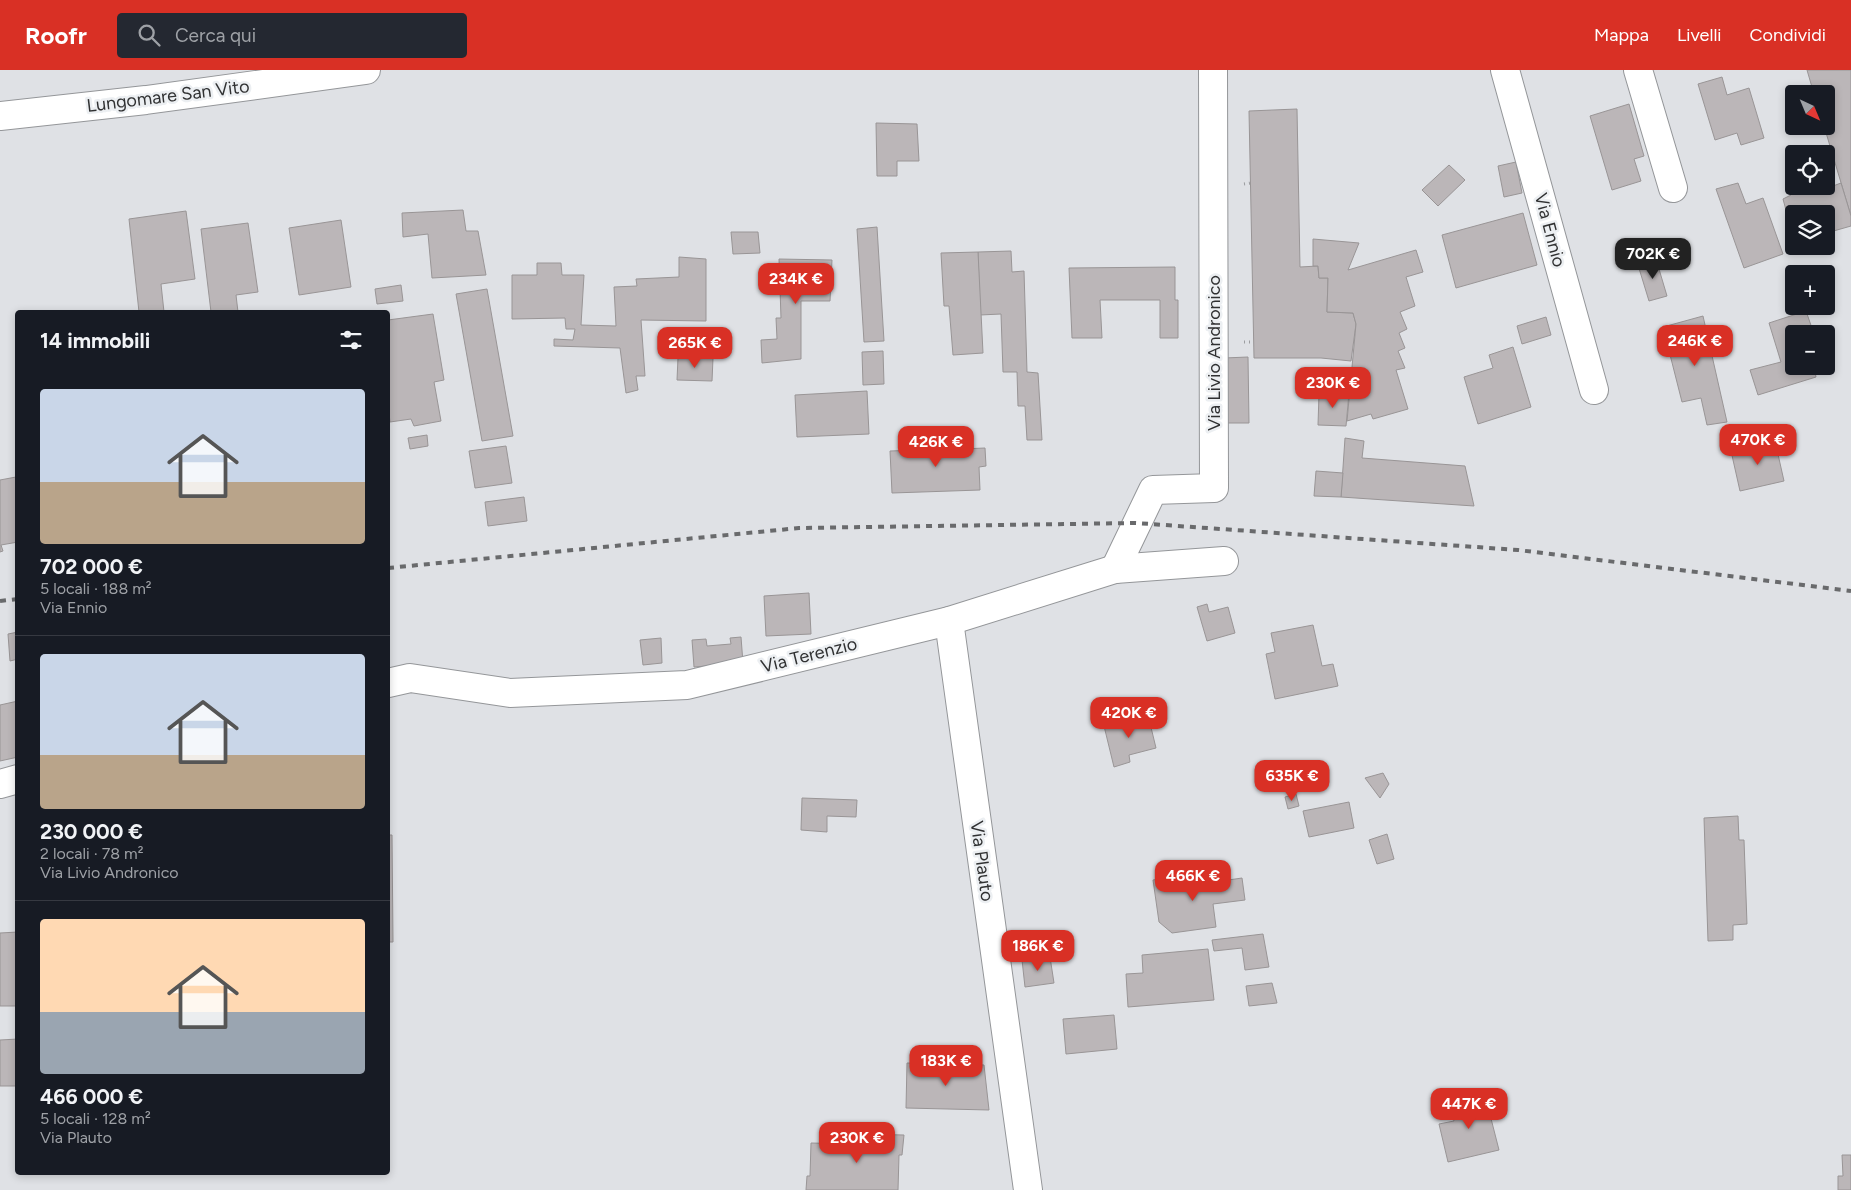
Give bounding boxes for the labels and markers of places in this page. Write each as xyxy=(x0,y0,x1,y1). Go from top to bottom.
pin: 702K € xyxy=(1612,238,1694,280)
pin: 234K € xyxy=(755,262,837,305)
pin: 246K € xyxy=(1654,324,1736,367)
pin: 265K € xyxy=(654,326,736,369)
pin: 230K € xyxy=(1292,366,1374,409)
pin: 470K € xyxy=(1717,424,1799,466)
pin: 426K € xyxy=(895,426,977,468)
pin: 420K € xyxy=(1088,696,1170,739)
pin: 635K € xyxy=(1251,760,1333,802)
pin: 466K € xyxy=(1152,860,1234,902)
pin: 186K € xyxy=(997,930,1079,972)
pin: 183K € xyxy=(905,1044,987,1087)
pin: 447K € xyxy=(1428,1088,1510,1130)
pin: 230K € xyxy=(816,1122,898,1164)

